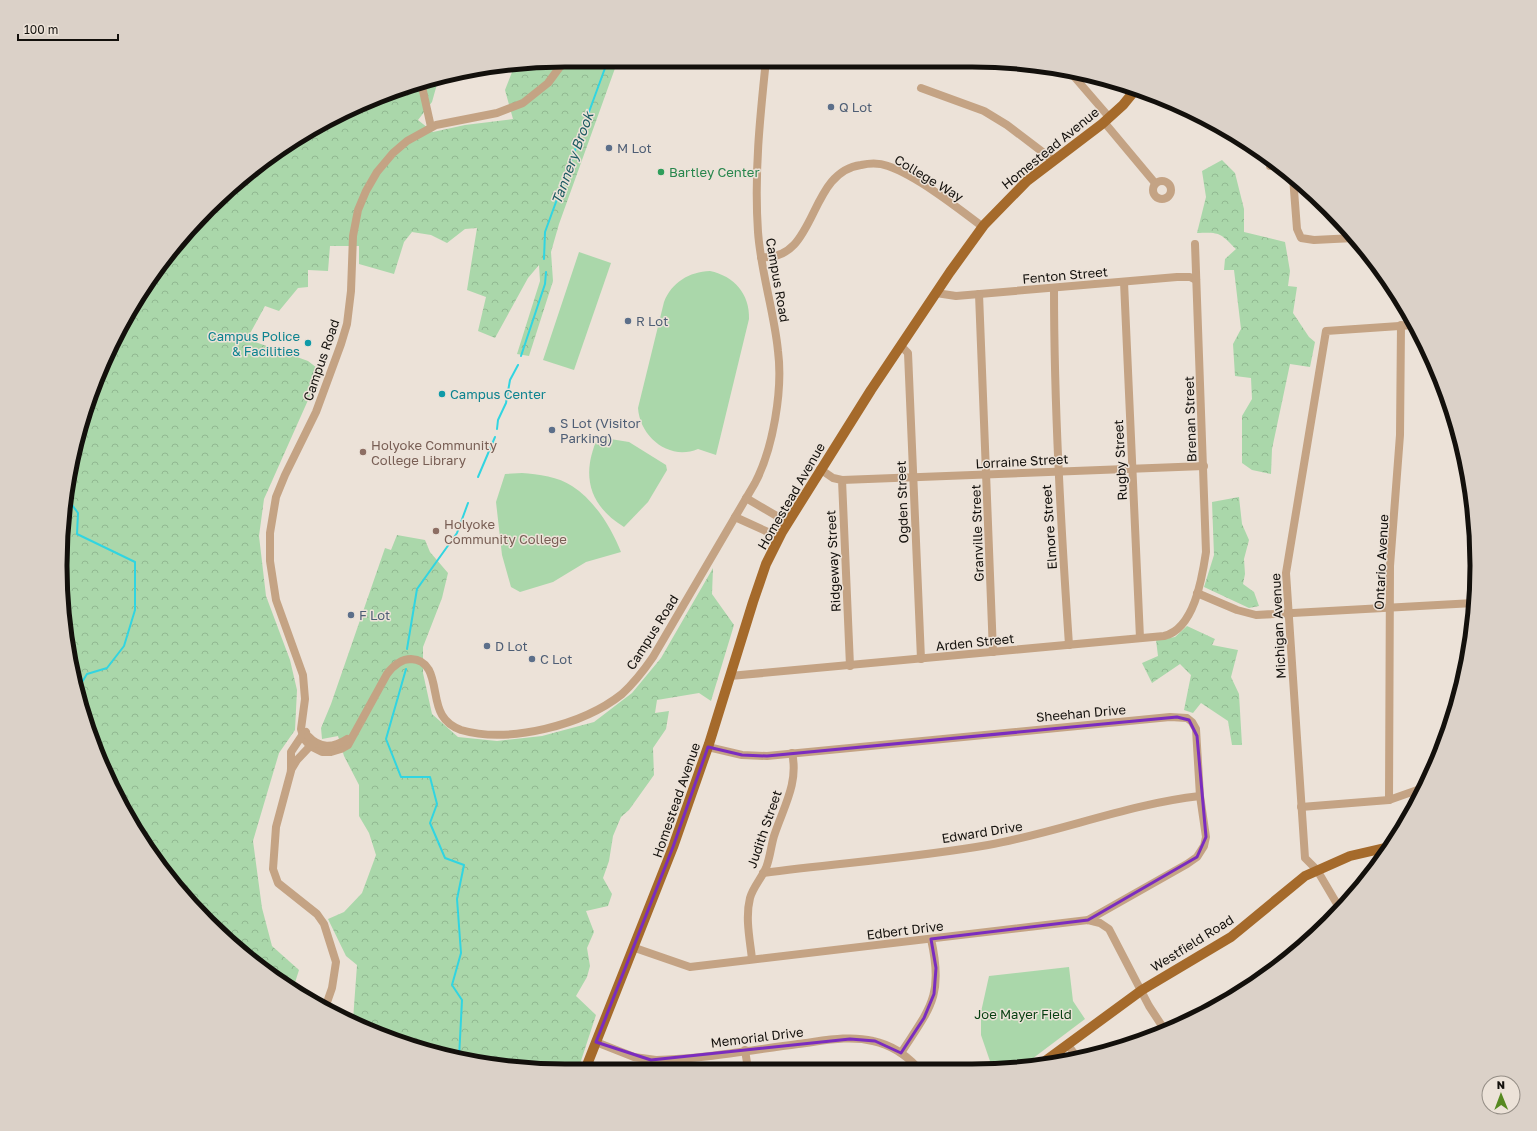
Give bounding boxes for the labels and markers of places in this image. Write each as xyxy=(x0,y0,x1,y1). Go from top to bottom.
place label: Q Lot xyxy=(839,99,872,115)
marker: Q Lot xyxy=(826,102,836,112)
place label: M Lot xyxy=(617,140,652,156)
marker: M Lot xyxy=(604,143,614,153)
place label: Bartley Center xyxy=(669,164,759,180)
marker: Bartley Center xyxy=(656,167,666,177)
place label: R Lot xyxy=(636,313,668,329)
marker: R Lot xyxy=(623,316,633,326)
place label: Campus Police & Facilities xyxy=(208,328,300,359)
marker: Campus Police & Facilities xyxy=(303,338,313,348)
place label: Campus Center xyxy=(450,386,546,402)
marker: Campus Center xyxy=(437,389,447,399)
place label: S Lot (Visitor Parking) xyxy=(560,415,641,446)
marker: S Lot (Visitor Parking) xyxy=(547,425,557,435)
place label: Holyoke Community College Library xyxy=(371,437,498,468)
marker: Holyoke Community College Library xyxy=(358,447,368,457)
place label: Holyoke Community College xyxy=(444,516,567,547)
marker: Holyoke Community College xyxy=(431,526,441,536)
place label: F Lot xyxy=(359,607,390,623)
marker: F Lot xyxy=(346,610,356,620)
place label: D Lot xyxy=(495,638,528,654)
marker: D Lot xyxy=(482,641,492,651)
place label: C Lot xyxy=(540,651,572,667)
marker: C Lot xyxy=(527,654,537,664)

